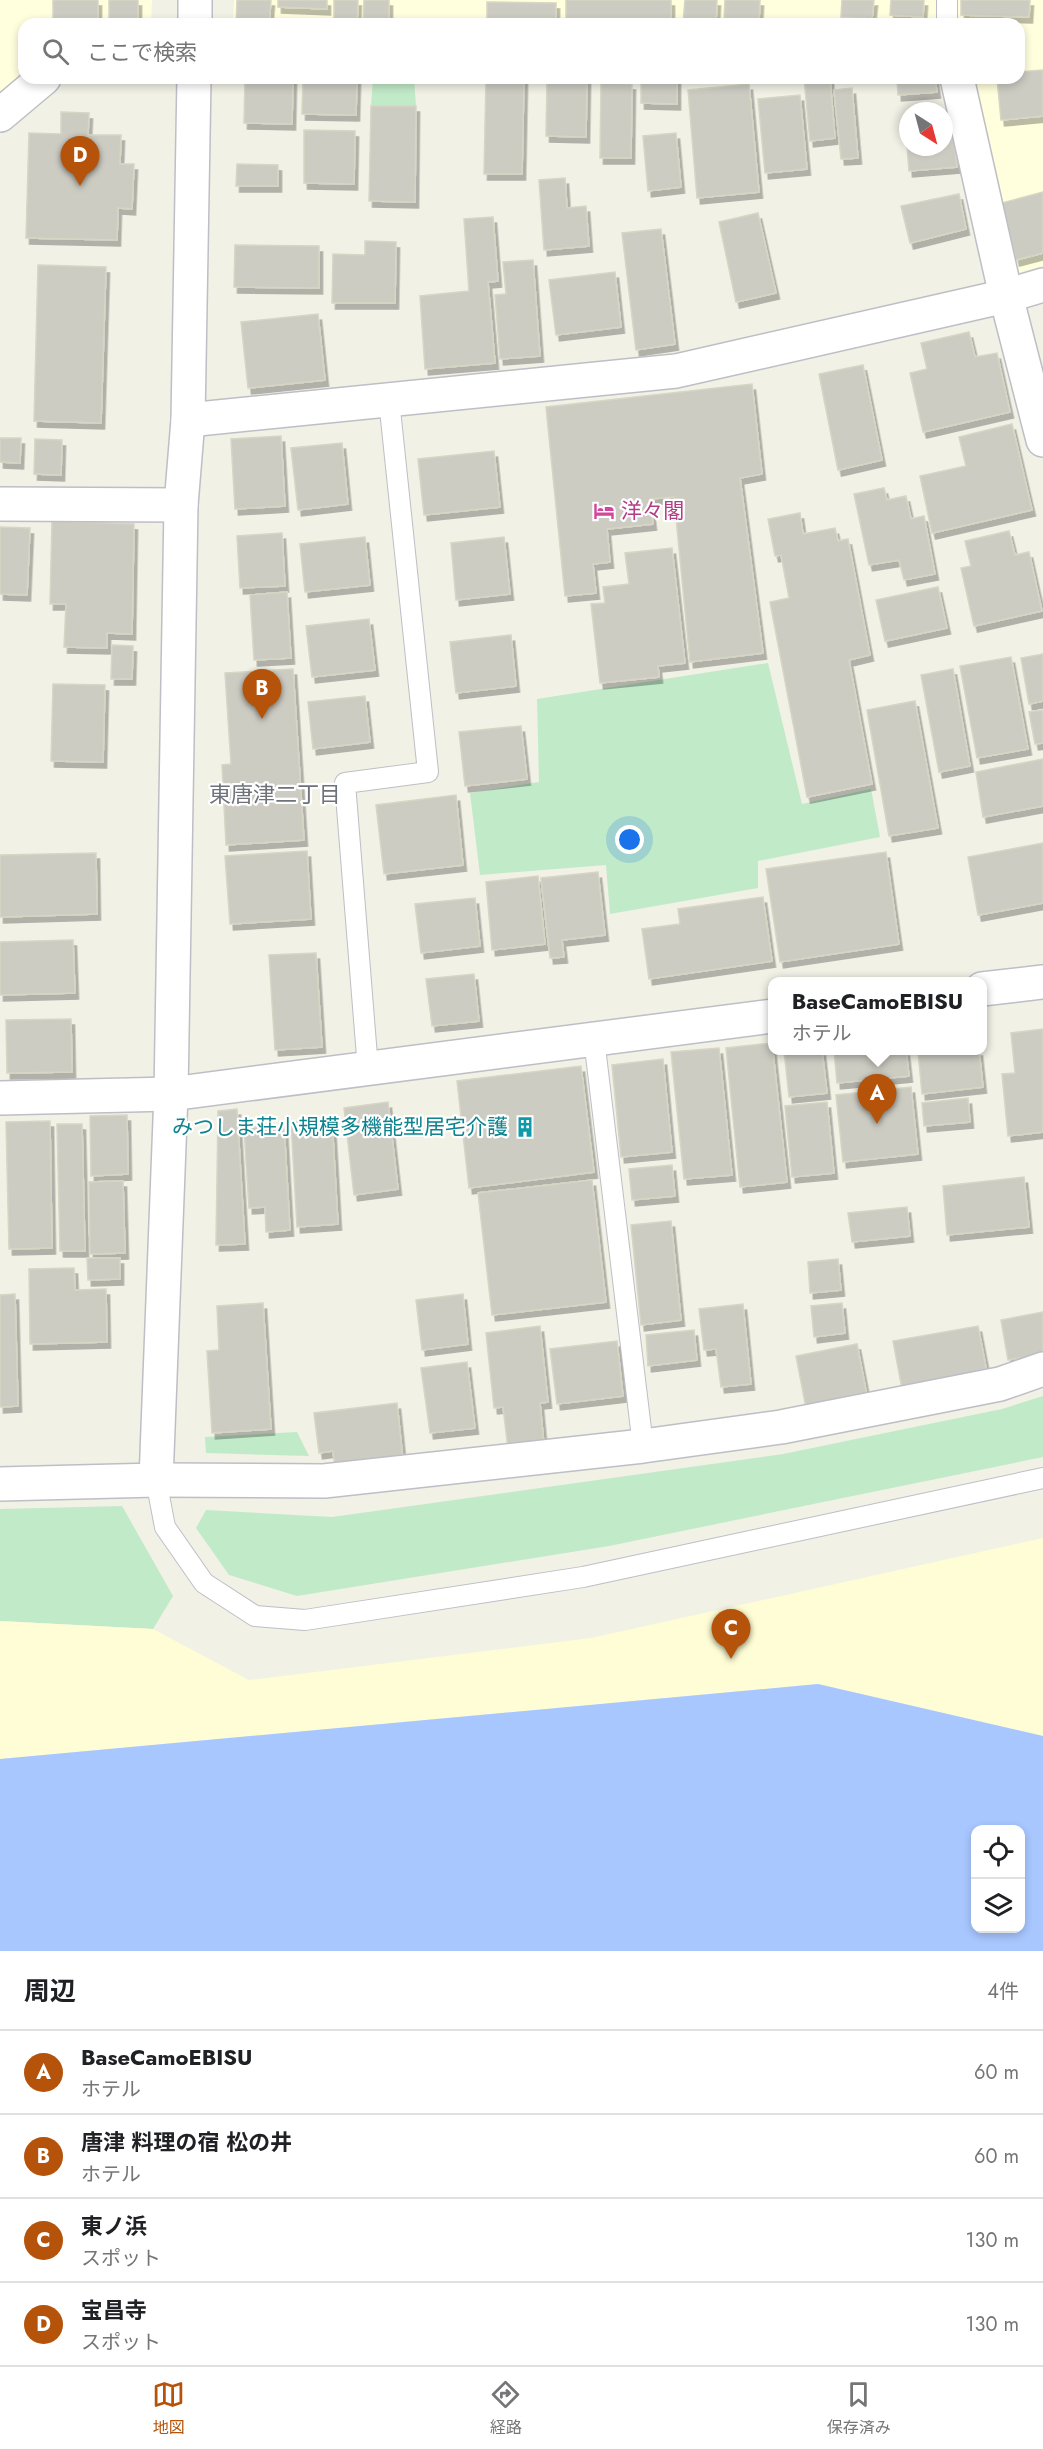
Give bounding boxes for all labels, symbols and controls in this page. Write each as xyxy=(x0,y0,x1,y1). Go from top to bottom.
search box xyxy=(18,18,1025,84)
icon: search xyxy=(39,35,72,68)
text: ここで検索 xyxy=(87,36,197,68)
north arrow xyxy=(899,102,953,156)
pin: D xyxy=(60,136,100,186)
place label: 洋々閣 xyxy=(621,496,684,526)
hotel icon: 洋々閣 xyxy=(592,499,616,523)
pin: B xyxy=(242,670,282,719)
district label: 東唐津二丁目 xyxy=(209,778,341,810)
your location xyxy=(615,825,644,854)
popup xyxy=(768,977,987,1055)
text: BaseCamoEBISU xyxy=(792,985,963,1017)
text: ホテル xyxy=(792,1019,852,1048)
pin: A xyxy=(858,1074,896,1124)
place label: みつしま荘小規模多機能型居宅介護 xyxy=(172,1112,508,1142)
building icon: みつしま荘小規模多機能型居宅介護 xyxy=(513,1115,537,1139)
pin: C xyxy=(712,1610,750,1659)
map controls xyxy=(971,1825,1025,1933)
button: locate xyxy=(971,1825,1025,1879)
button: layers xyxy=(971,1879,1025,1933)
text: 周辺 xyxy=(24,1972,76,2010)
text: 4件 xyxy=(987,1977,1019,2006)
text: BaseCamoEBISU xyxy=(81,2041,253,2073)
text: A xyxy=(36,2058,51,2087)
text: 60 m xyxy=(974,2058,1019,2087)
text: ホテル xyxy=(81,2075,141,2104)
text: 唐津 料理の宿 松の井 xyxy=(81,2126,292,2158)
text: B xyxy=(37,2142,50,2171)
text: 60 m xyxy=(974,2142,1019,2171)
text: ホテル xyxy=(81,2160,141,2189)
text: 東ノ浜 xyxy=(81,2210,147,2242)
text: C xyxy=(36,2226,51,2255)
text: 130 m xyxy=(965,2226,1019,2255)
text: スポット xyxy=(81,2244,161,2273)
text: 宝昌寺 xyxy=(81,2294,147,2326)
text: D xyxy=(36,2310,51,2339)
text: 130 m xyxy=(965,2310,1019,2339)
text: スポット xyxy=(81,2328,161,2357)
tab: 地図 xyxy=(152,2378,185,2439)
tab: 経路 xyxy=(489,2378,522,2439)
tab: 保存済み xyxy=(827,2378,891,2439)

